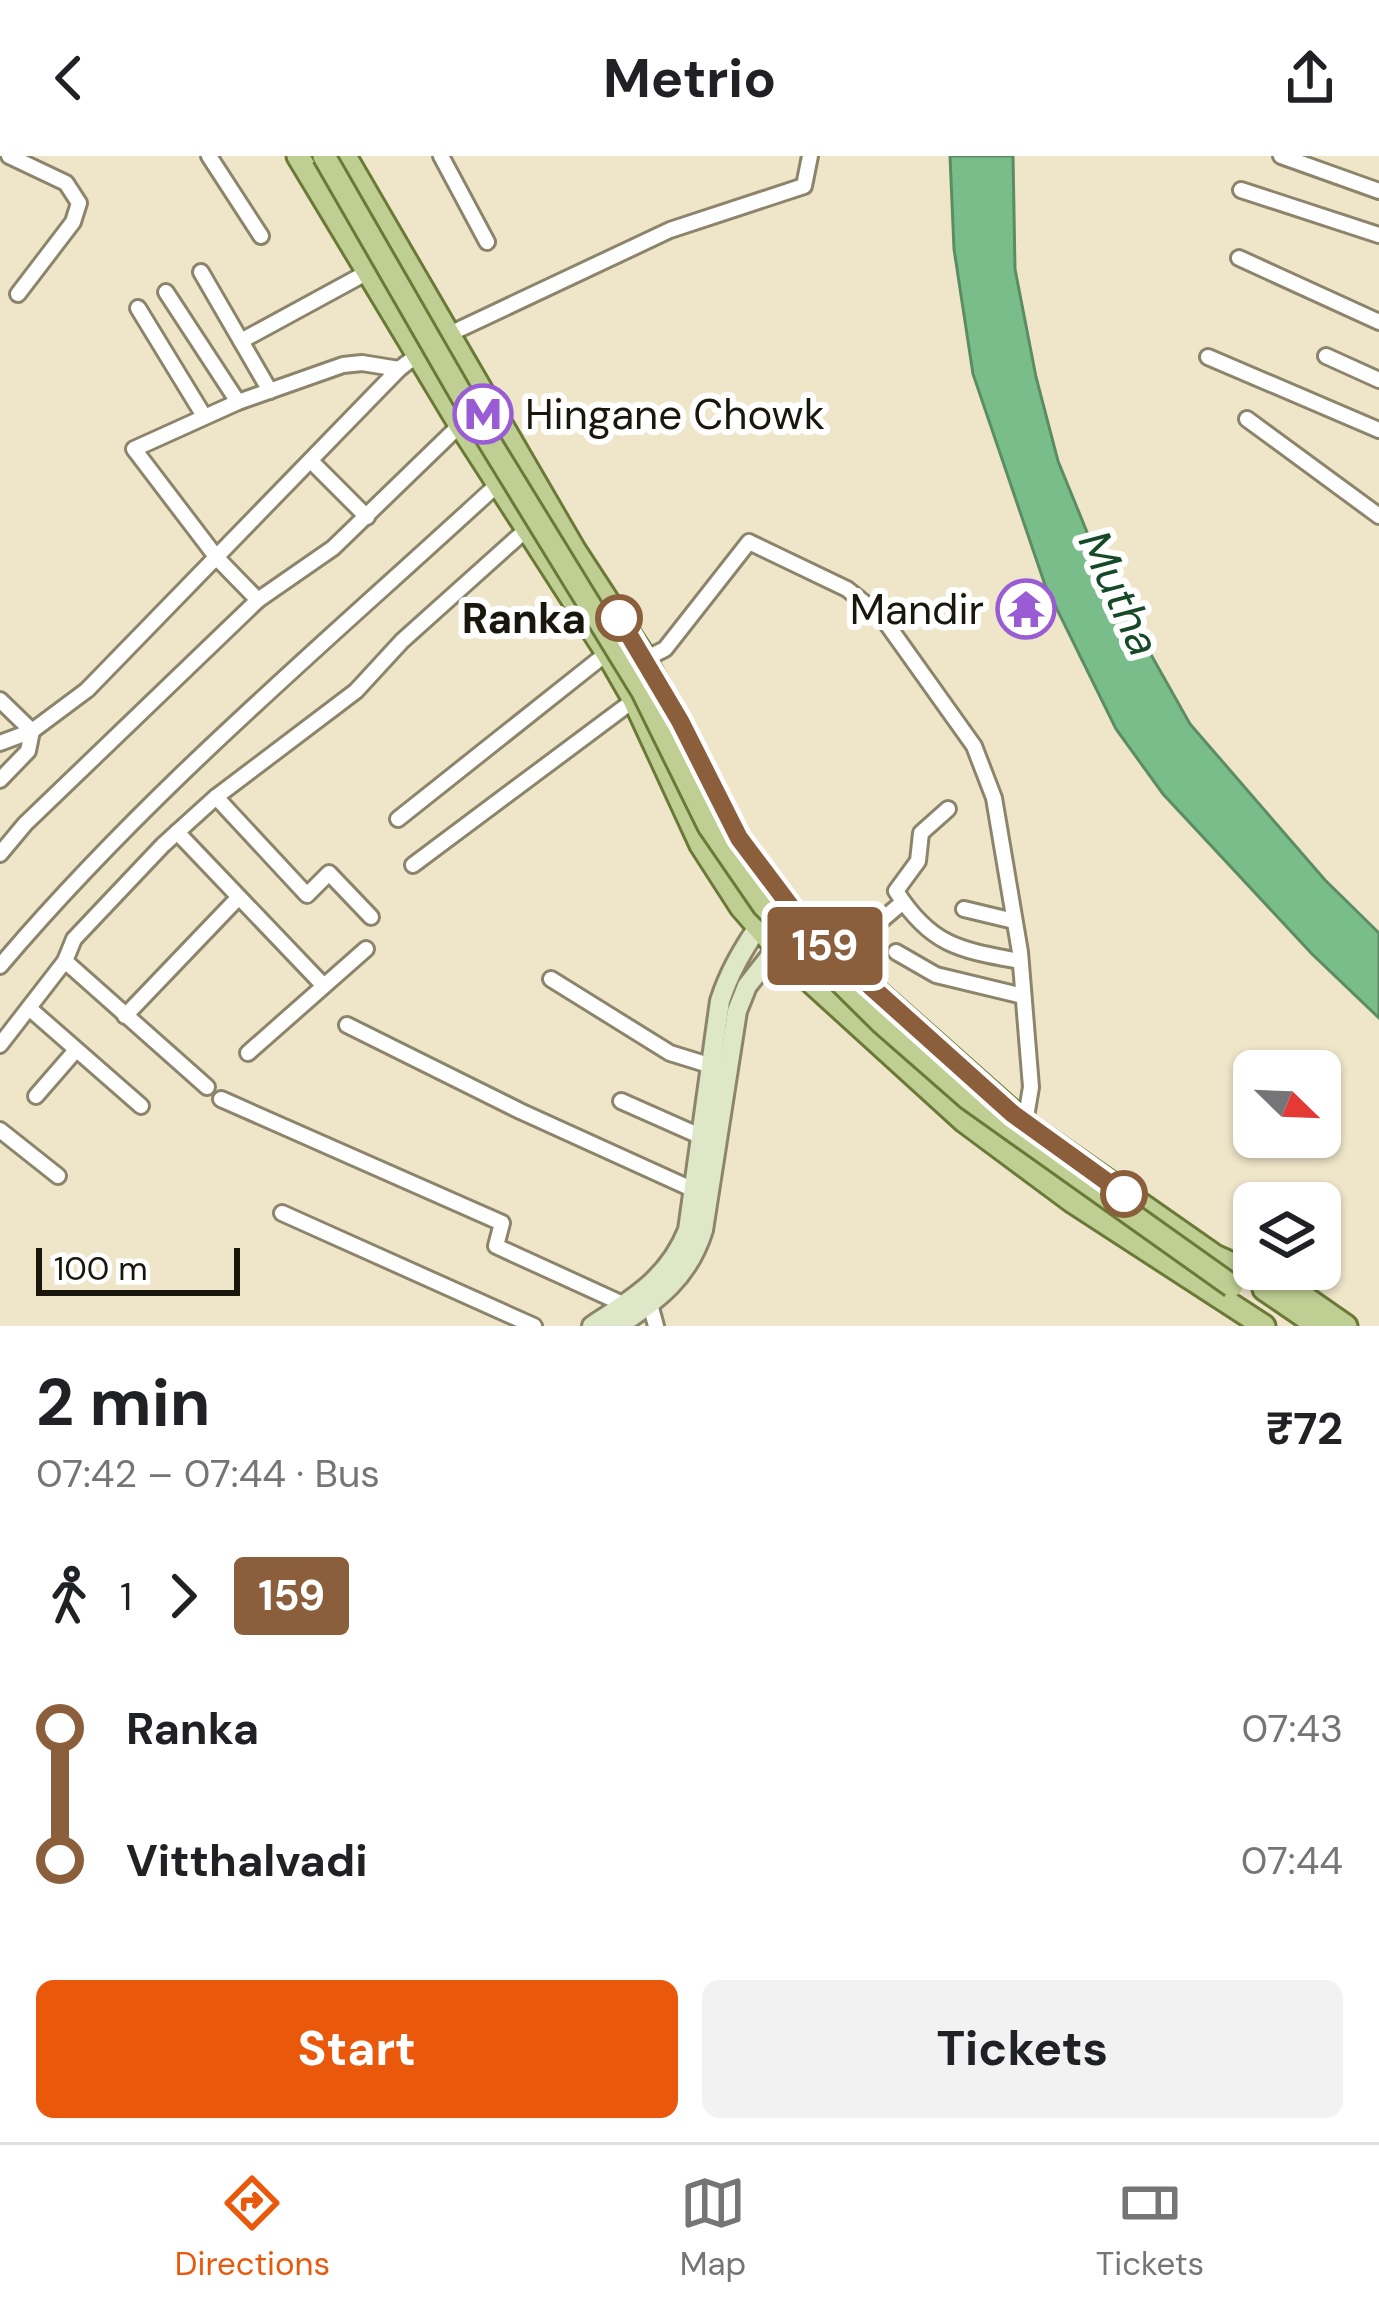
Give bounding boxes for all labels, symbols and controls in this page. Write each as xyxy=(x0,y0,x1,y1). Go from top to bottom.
text: Metrio xyxy=(603,43,776,114)
icon: back xyxy=(36,45,102,111)
icon: share xyxy=(1277,45,1343,111)
metro station icon: Hingane Chowk xyxy=(452,383,514,445)
place label: Hingane Chowk xyxy=(525,387,825,442)
water label: Mutha xyxy=(1065,521,1174,665)
temple icon: Mandir xyxy=(995,578,1057,640)
place label: Mandir xyxy=(850,582,984,637)
place label: Ranka xyxy=(462,591,586,646)
marker: Ranka xyxy=(597,596,641,640)
line badge: 159 xyxy=(756,907,894,985)
text: 159 xyxy=(791,918,859,973)
north arrow xyxy=(1233,1050,1341,1158)
map controls xyxy=(1233,1050,1341,1290)
unlabelled marker xyxy=(1102,1172,1146,1216)
button: layers xyxy=(1233,1182,1341,1290)
scale bar xyxy=(36,1242,240,1295)
text: 100 m xyxy=(54,1247,148,1290)
text: 2 min xyxy=(36,1360,211,1445)
text: ₹72 xyxy=(1266,1399,1343,1458)
text: 07:42 – 07:44 · Bus xyxy=(36,1448,380,1499)
icon: walk xyxy=(36,1563,102,1629)
icon: forward xyxy=(150,1563,216,1629)
text: 159 xyxy=(258,1568,325,1623)
text: 1 xyxy=(120,1571,132,1622)
text: Ranka xyxy=(126,1699,259,1758)
text: 07:43 xyxy=(1241,1703,1343,1754)
text: Vitthalvadi xyxy=(126,1831,368,1890)
text: 07:44 xyxy=(1241,1835,1343,1886)
button: Start xyxy=(36,1980,678,2118)
button: Tickets xyxy=(702,1980,1343,2118)
tab: Directions xyxy=(175,2170,330,2285)
tab: Map xyxy=(680,2170,746,2285)
tab: Tickets xyxy=(1096,2170,1204,2285)

